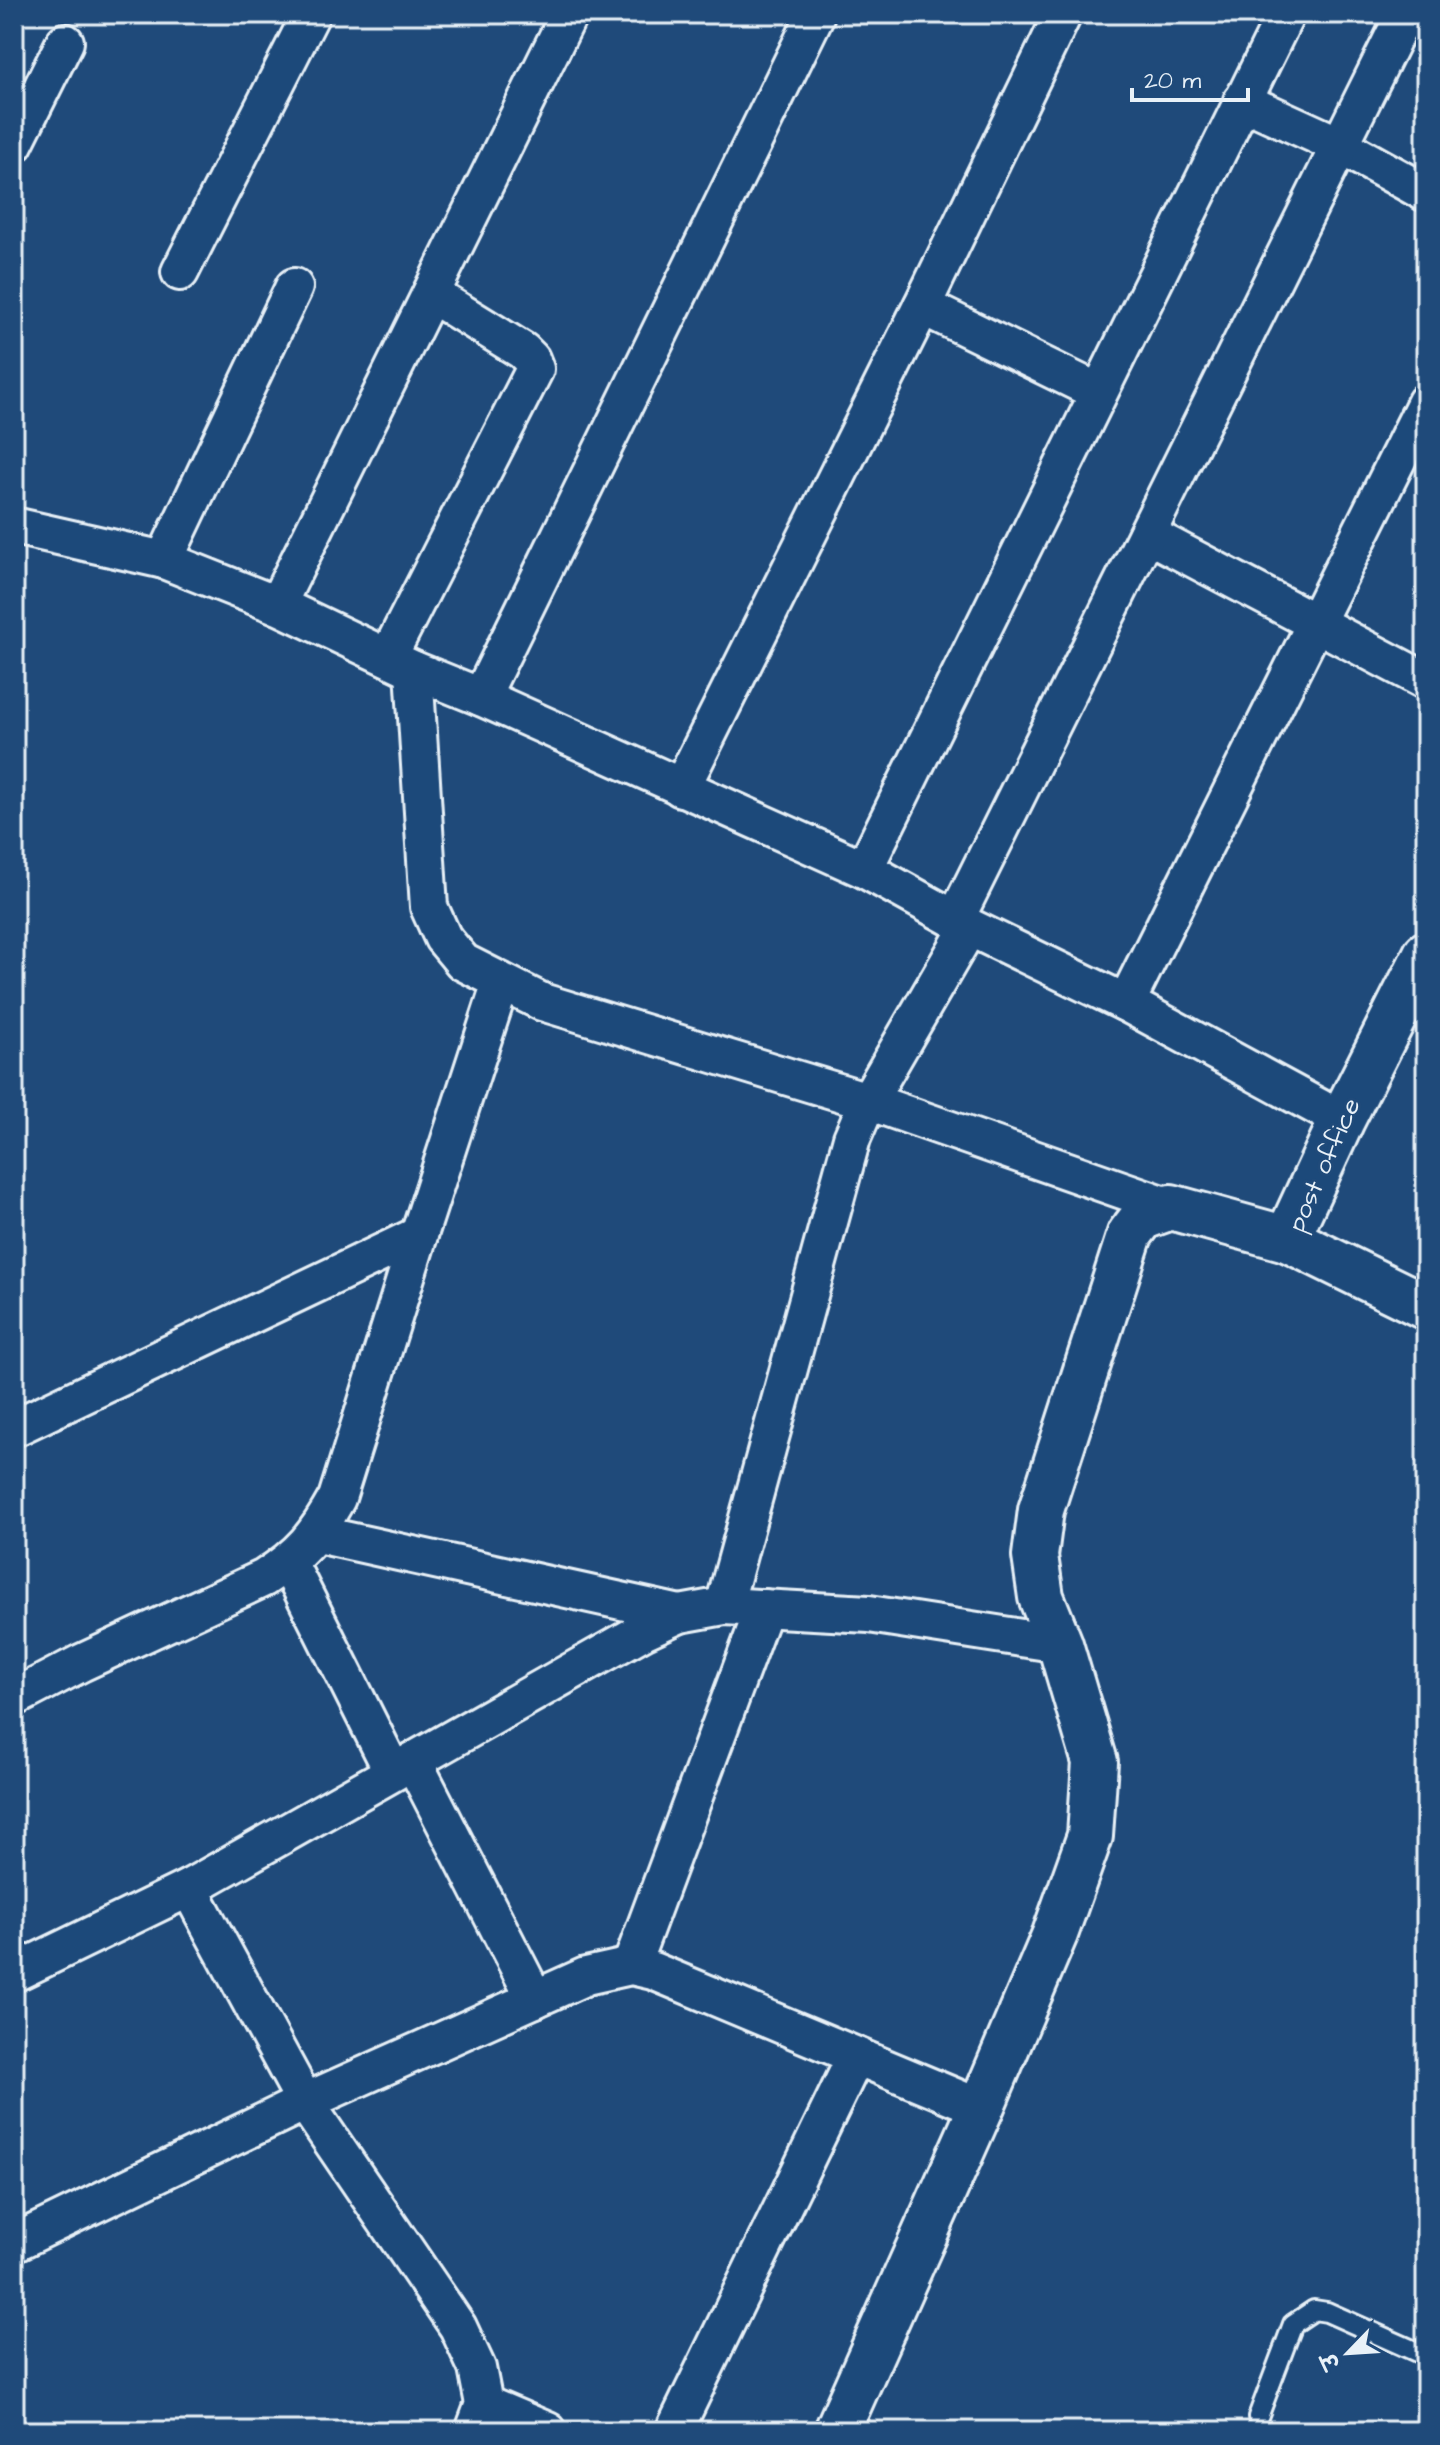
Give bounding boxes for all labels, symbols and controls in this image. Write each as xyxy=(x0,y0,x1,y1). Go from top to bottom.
scale bar xyxy=(1132,52,1248,102)
text: 20 m xyxy=(1144,64,1201,98)
street label: post office xyxy=(1278,1092,1370,1238)
north arrow xyxy=(1308,2313,1388,2393)
text: उ xyxy=(1313,2346,1349,2376)

